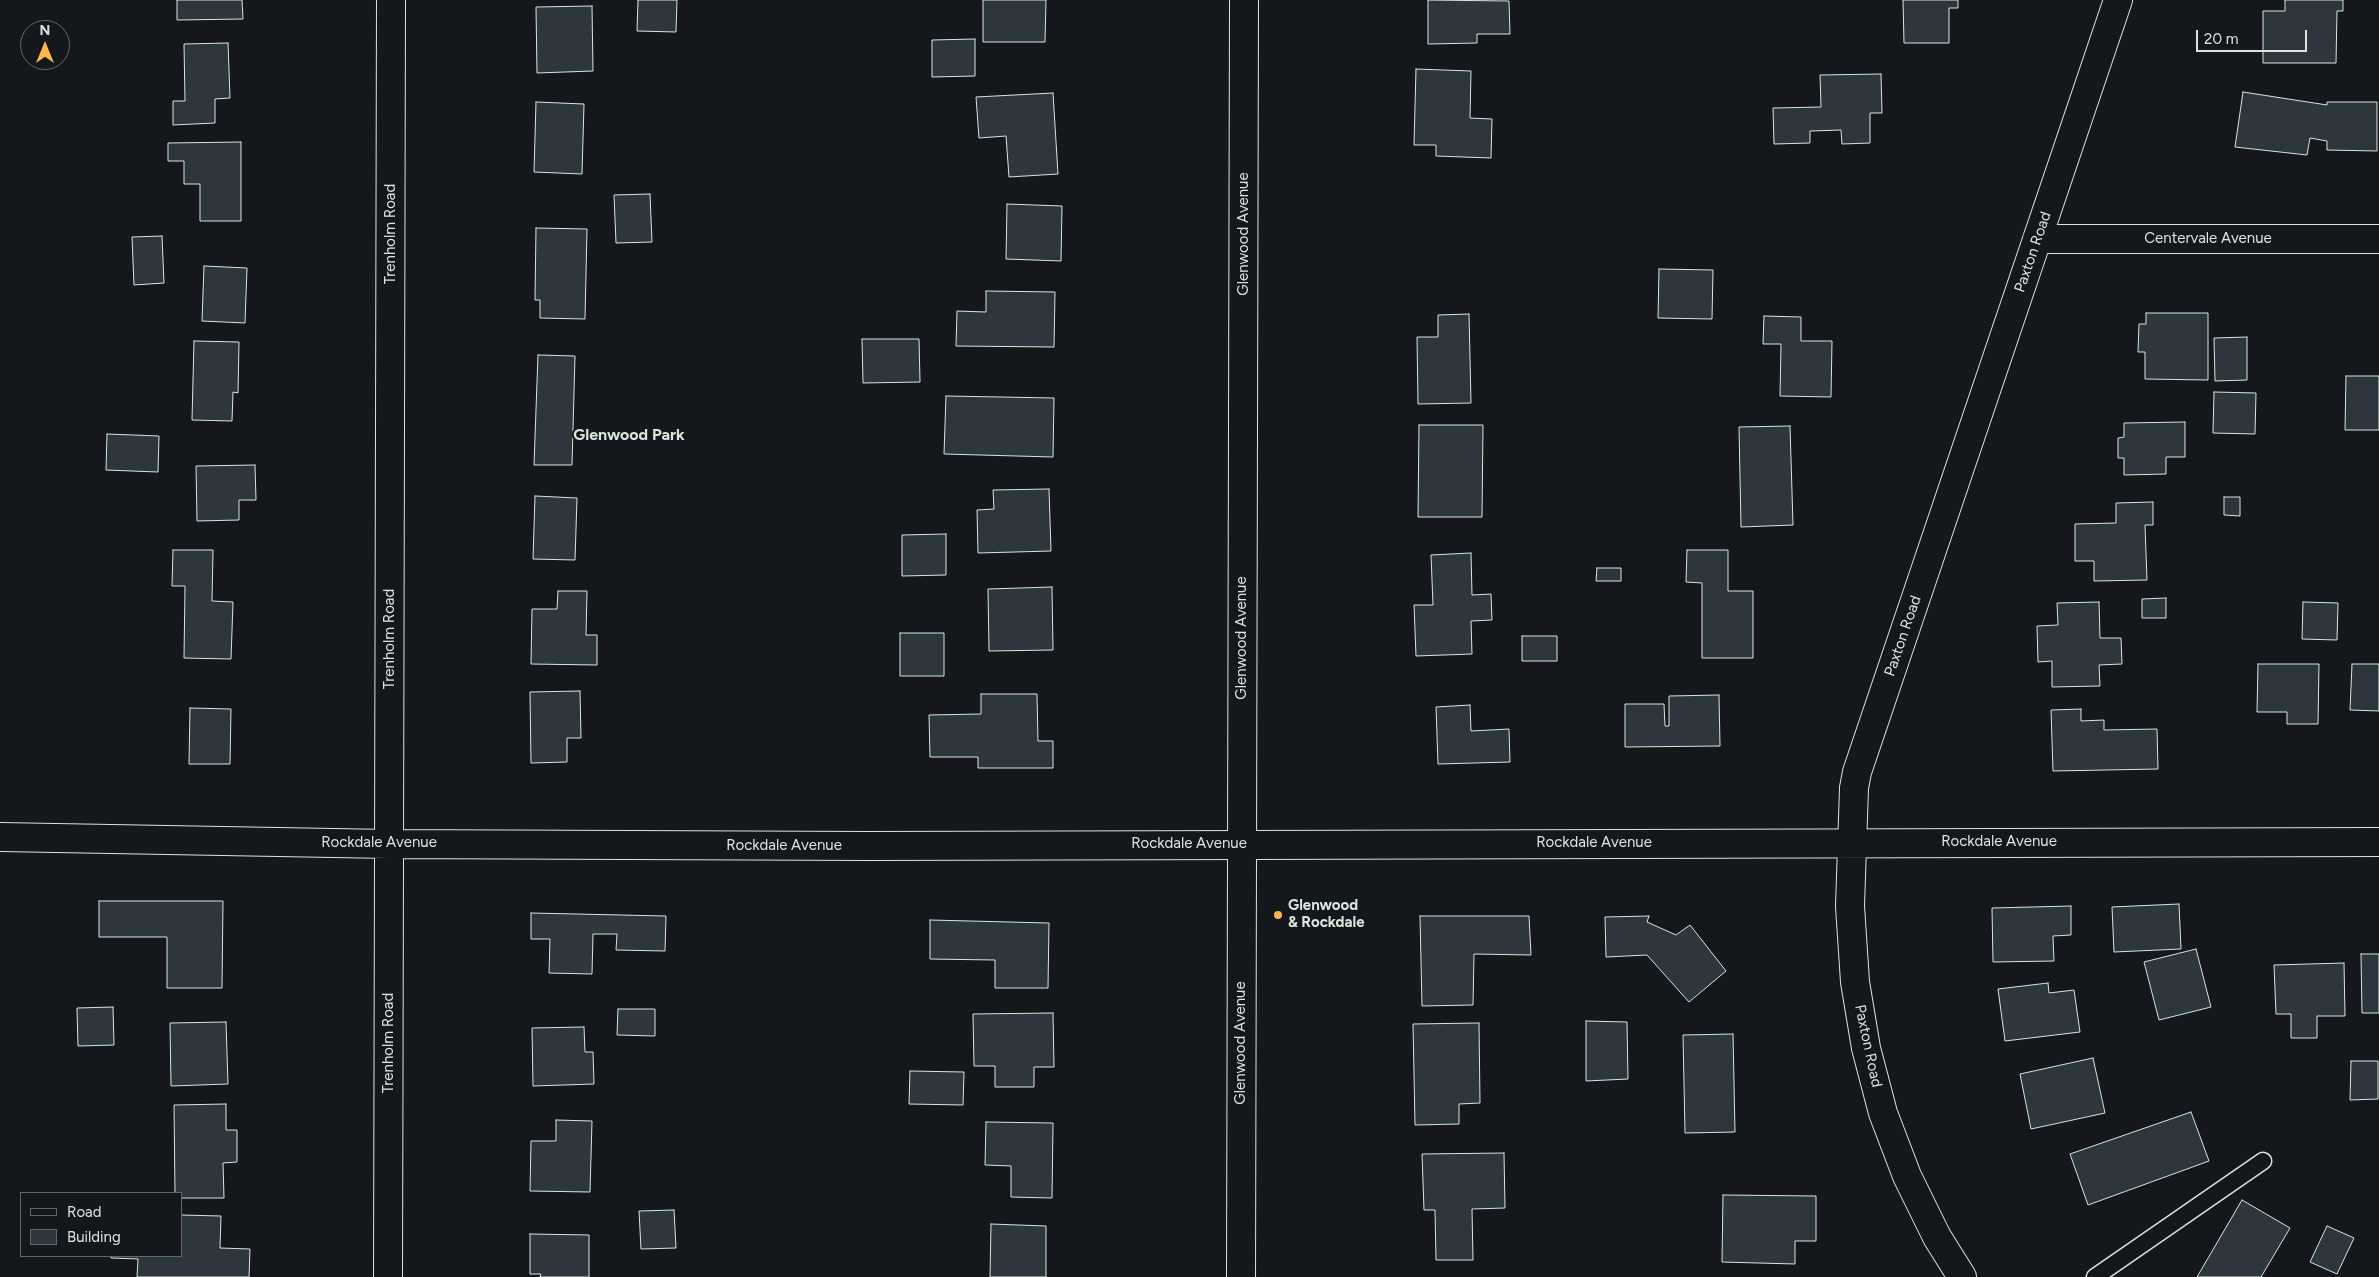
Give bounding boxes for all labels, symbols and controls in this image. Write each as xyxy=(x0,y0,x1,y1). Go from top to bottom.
north arrow xyxy=(20,20,70,70)
scale bar xyxy=(2199,20,2310,52)
text: N xyxy=(40,22,50,39)
text: 20 m xyxy=(2204,30,2238,48)
street label: Glenwood Avenue xyxy=(1235,172,1253,296)
street label: Trenholm Road xyxy=(382,184,400,284)
street label: Paxton Road xyxy=(2011,209,2055,295)
street label: Centervale Avenue xyxy=(2144,230,2272,248)
district label: Glenwood Park xyxy=(573,425,685,445)
street label: Glenwood Avenue xyxy=(1233,576,1251,700)
street label: Trenholm Road xyxy=(381,589,399,689)
street label: Paxton Road xyxy=(1881,593,1925,679)
street label: Rockdale Avenue xyxy=(1941,833,2057,851)
street label: Rockdale Avenue xyxy=(321,834,437,852)
street label: Rockdale Avenue xyxy=(1536,834,1652,852)
street label: Rockdale Avenue xyxy=(1131,835,1247,853)
street label: Rockdale Avenue xyxy=(726,837,842,855)
place label: Glenwood & Rockdale xyxy=(1288,897,1364,932)
marker: Glenwood & Rockdale xyxy=(1272,909,1284,921)
street label: Glenwood Avenue xyxy=(1232,981,1250,1105)
street label: Trenholm Road xyxy=(380,993,398,1093)
street label: Paxton Road xyxy=(1850,1003,1886,1089)
legend xyxy=(20,1192,182,1257)
text: Road xyxy=(67,1203,102,1221)
text: Building xyxy=(67,1228,121,1246)

